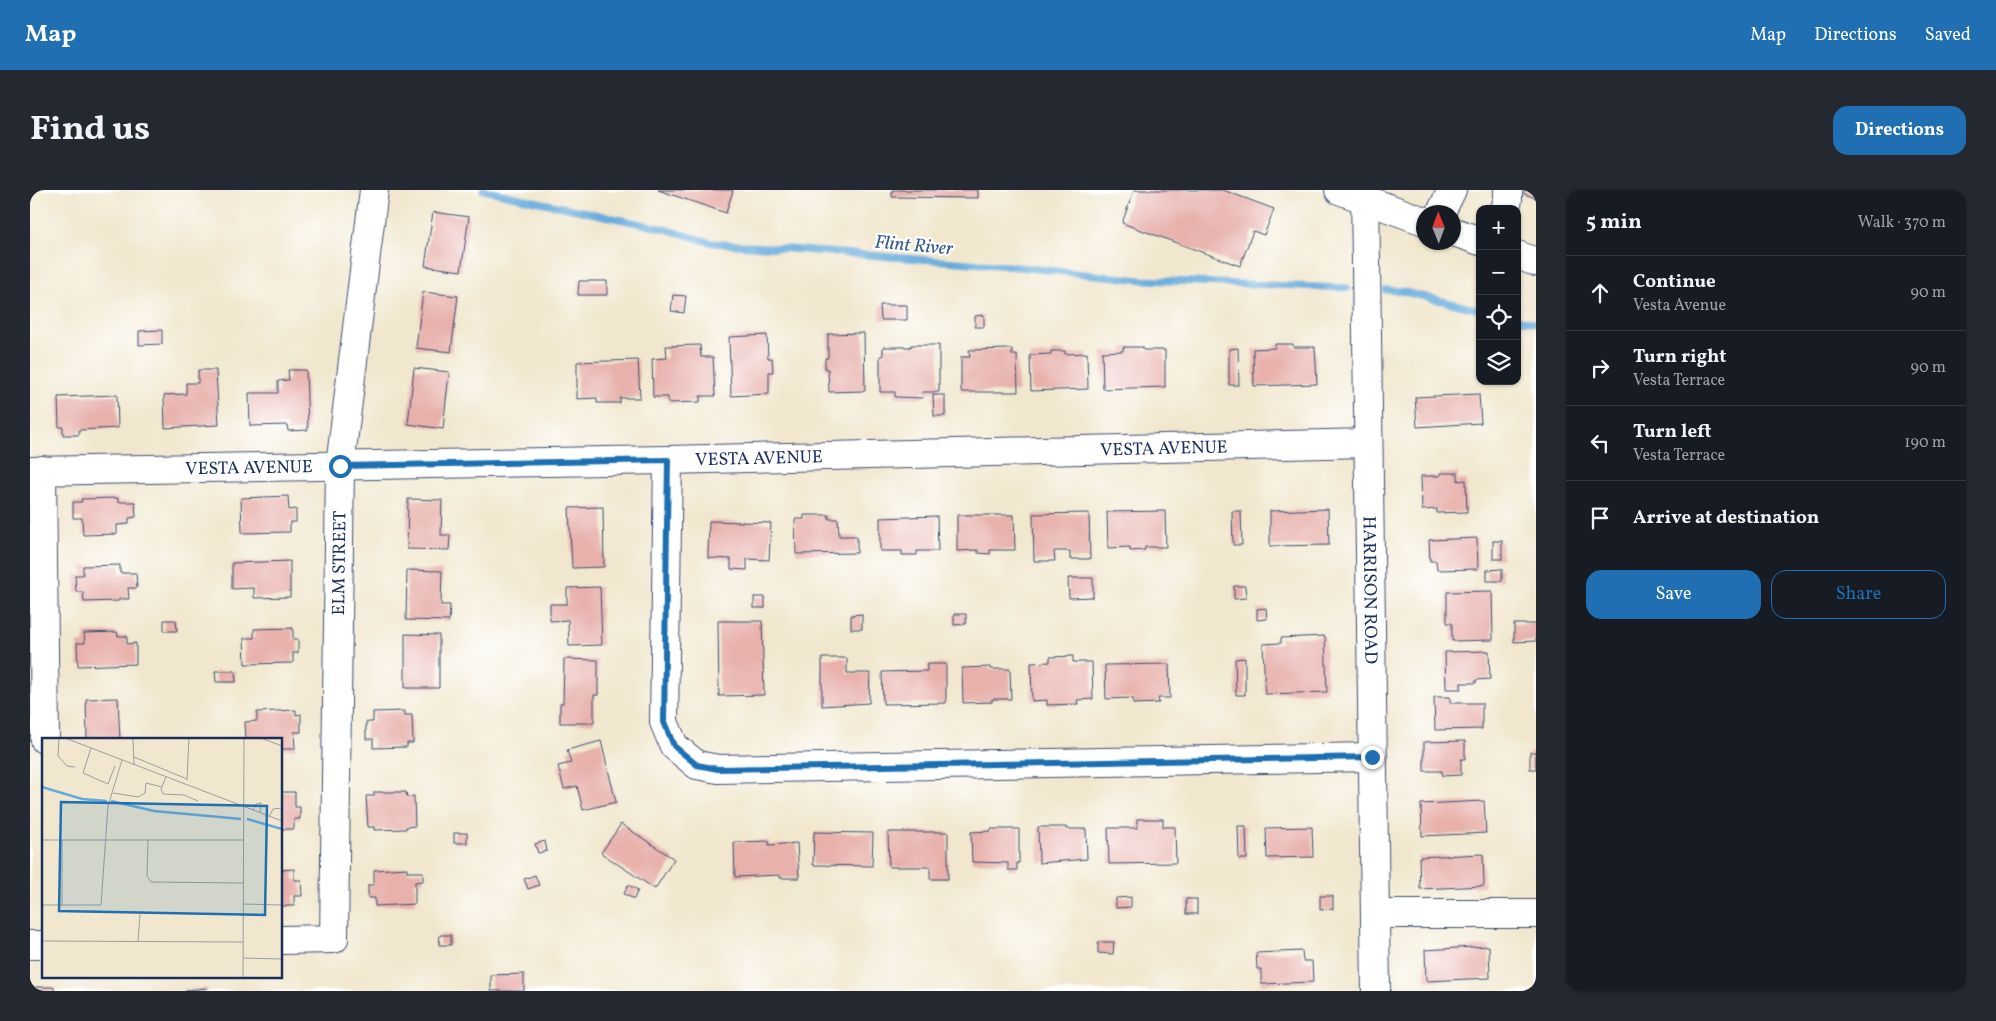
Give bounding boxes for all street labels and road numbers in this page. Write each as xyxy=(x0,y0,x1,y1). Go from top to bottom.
street label: VESTA AVENUE xyxy=(1100,435,1228,464)
street label: VESTA AVENUE xyxy=(695,445,823,473)
street label: VESTA AVENUE xyxy=(185,455,313,482)
street label: ELM STREET xyxy=(327,510,353,616)
street label: HARRISON ROAD xyxy=(1355,516,1383,664)

